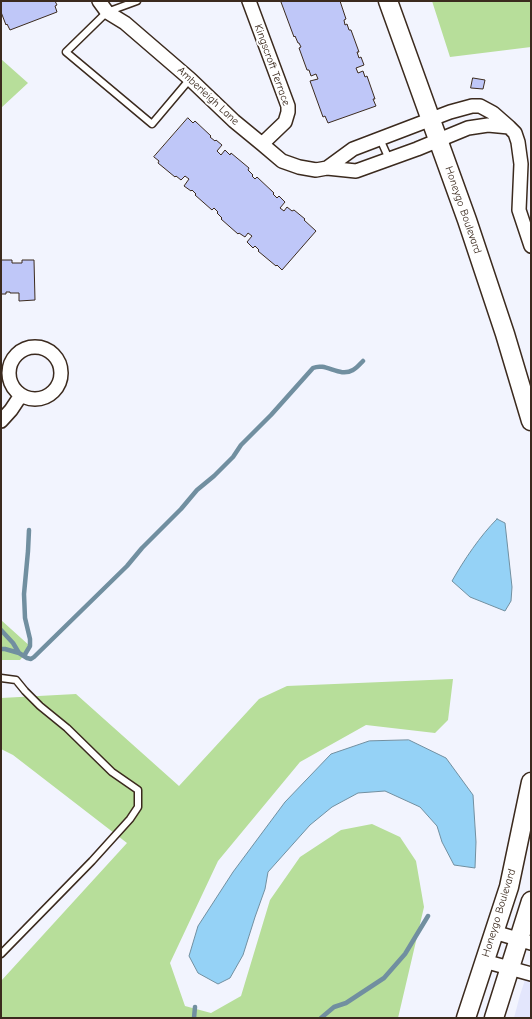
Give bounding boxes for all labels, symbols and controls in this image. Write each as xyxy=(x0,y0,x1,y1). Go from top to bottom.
street label: Kingscroft Terrace xyxy=(251,23,293,107)
street label: Amberleigh Lane xyxy=(174,64,242,128)
street label: Honeygo Boulevard xyxy=(442,165,484,255)
street label: Honeygo Boulevard xyxy=(479,867,519,959)

